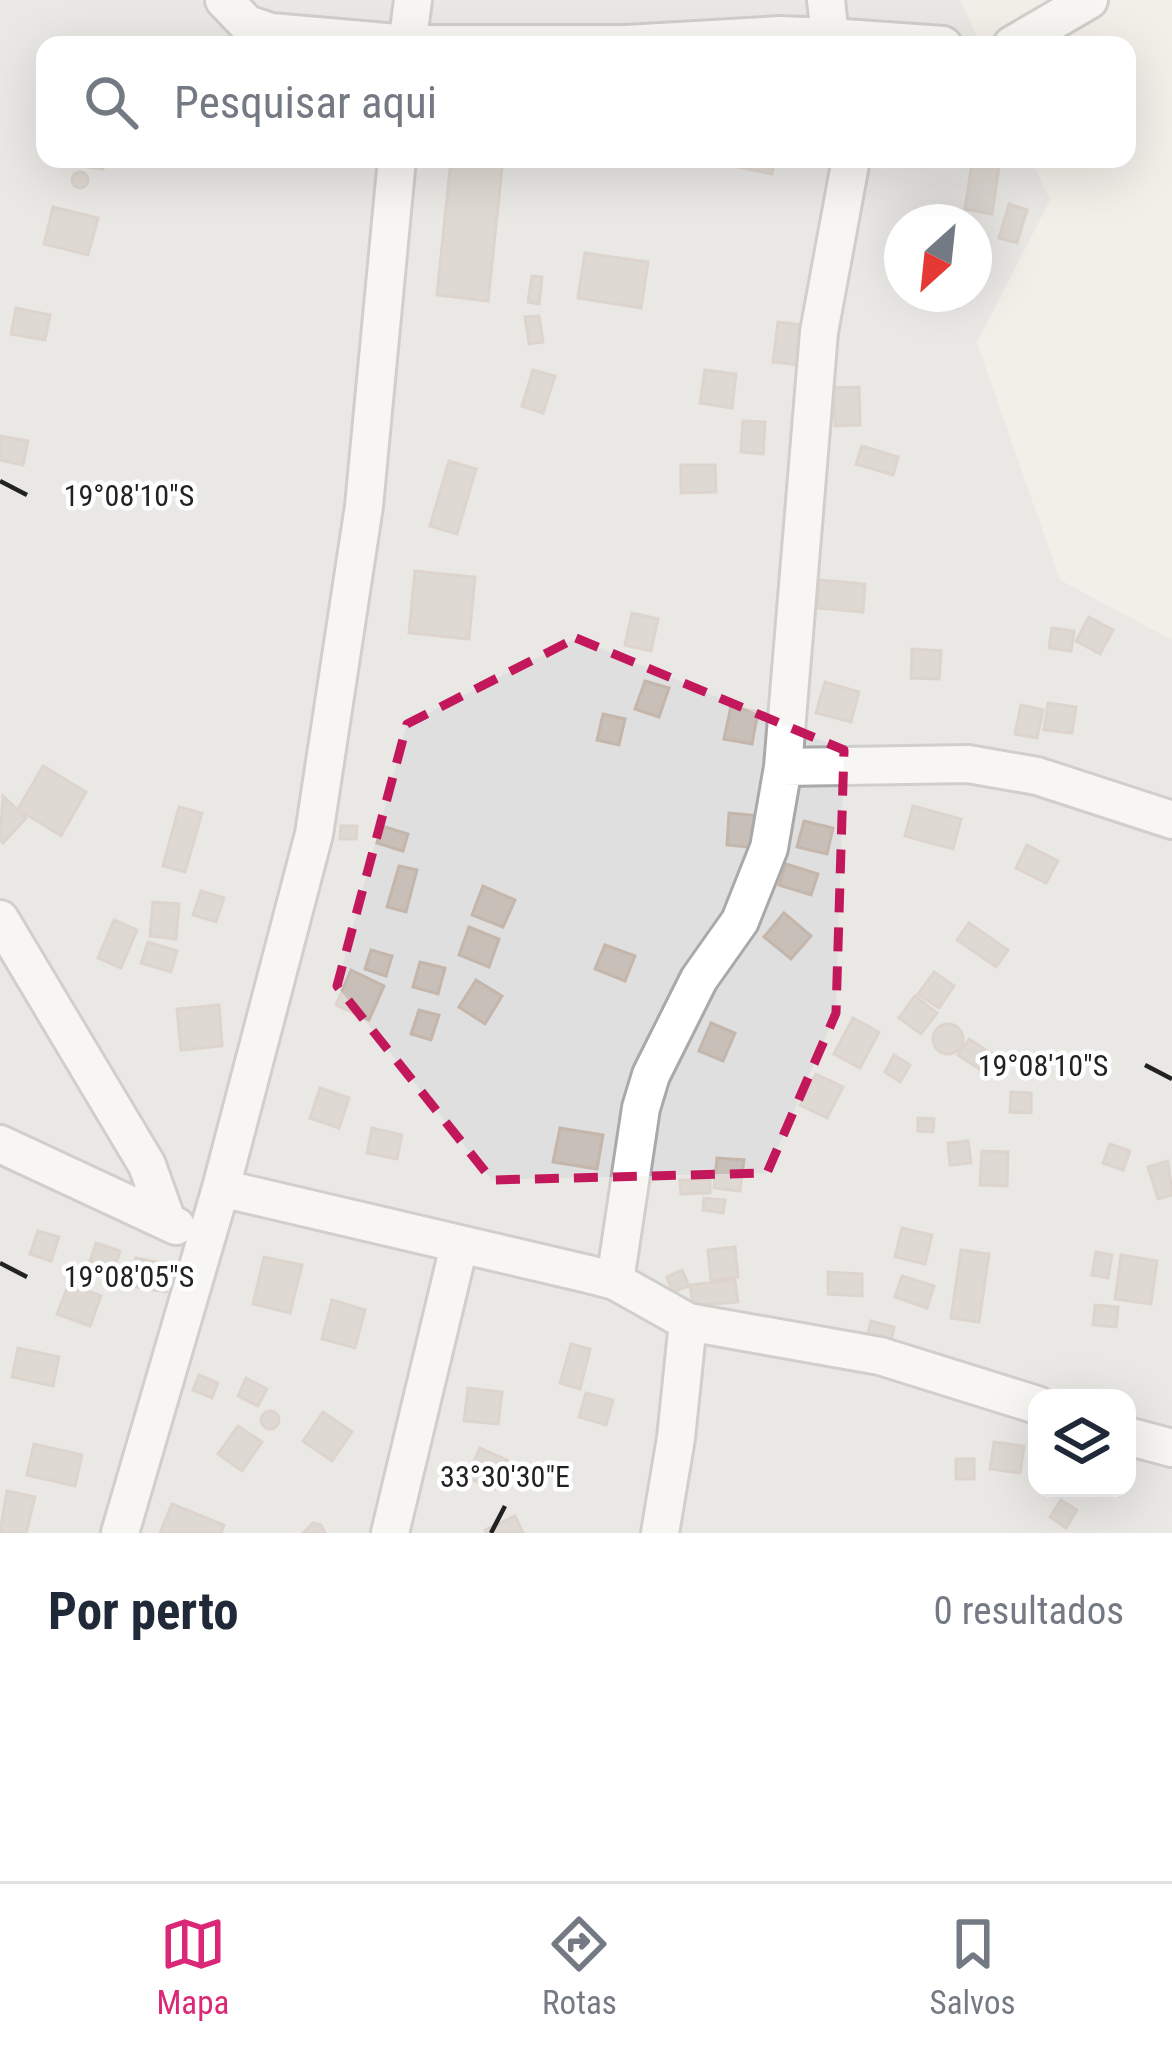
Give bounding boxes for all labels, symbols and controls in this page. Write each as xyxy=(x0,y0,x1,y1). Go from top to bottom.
search box xyxy=(36,36,1136,168)
icon: search xyxy=(78,69,144,135)
text: Pesquisar aqui xyxy=(174,76,437,129)
north arrow xyxy=(884,204,992,312)
text: 19°08'10"S xyxy=(64,478,194,513)
text: 19°08'10"S xyxy=(978,1048,1108,1083)
text: 19°08'05"S xyxy=(64,1259,194,1294)
map controls xyxy=(1028,1389,1136,1497)
button: layers xyxy=(1028,1389,1136,1497)
text: 33°30'30"E xyxy=(440,1459,570,1494)
text: Por perto xyxy=(48,1582,239,1641)
text: 0 resultados xyxy=(933,1588,1124,1634)
tab: Mapa xyxy=(156,1911,229,2022)
tab: Rotas xyxy=(542,1911,617,2022)
tab: Salvos xyxy=(930,1911,1016,2022)

